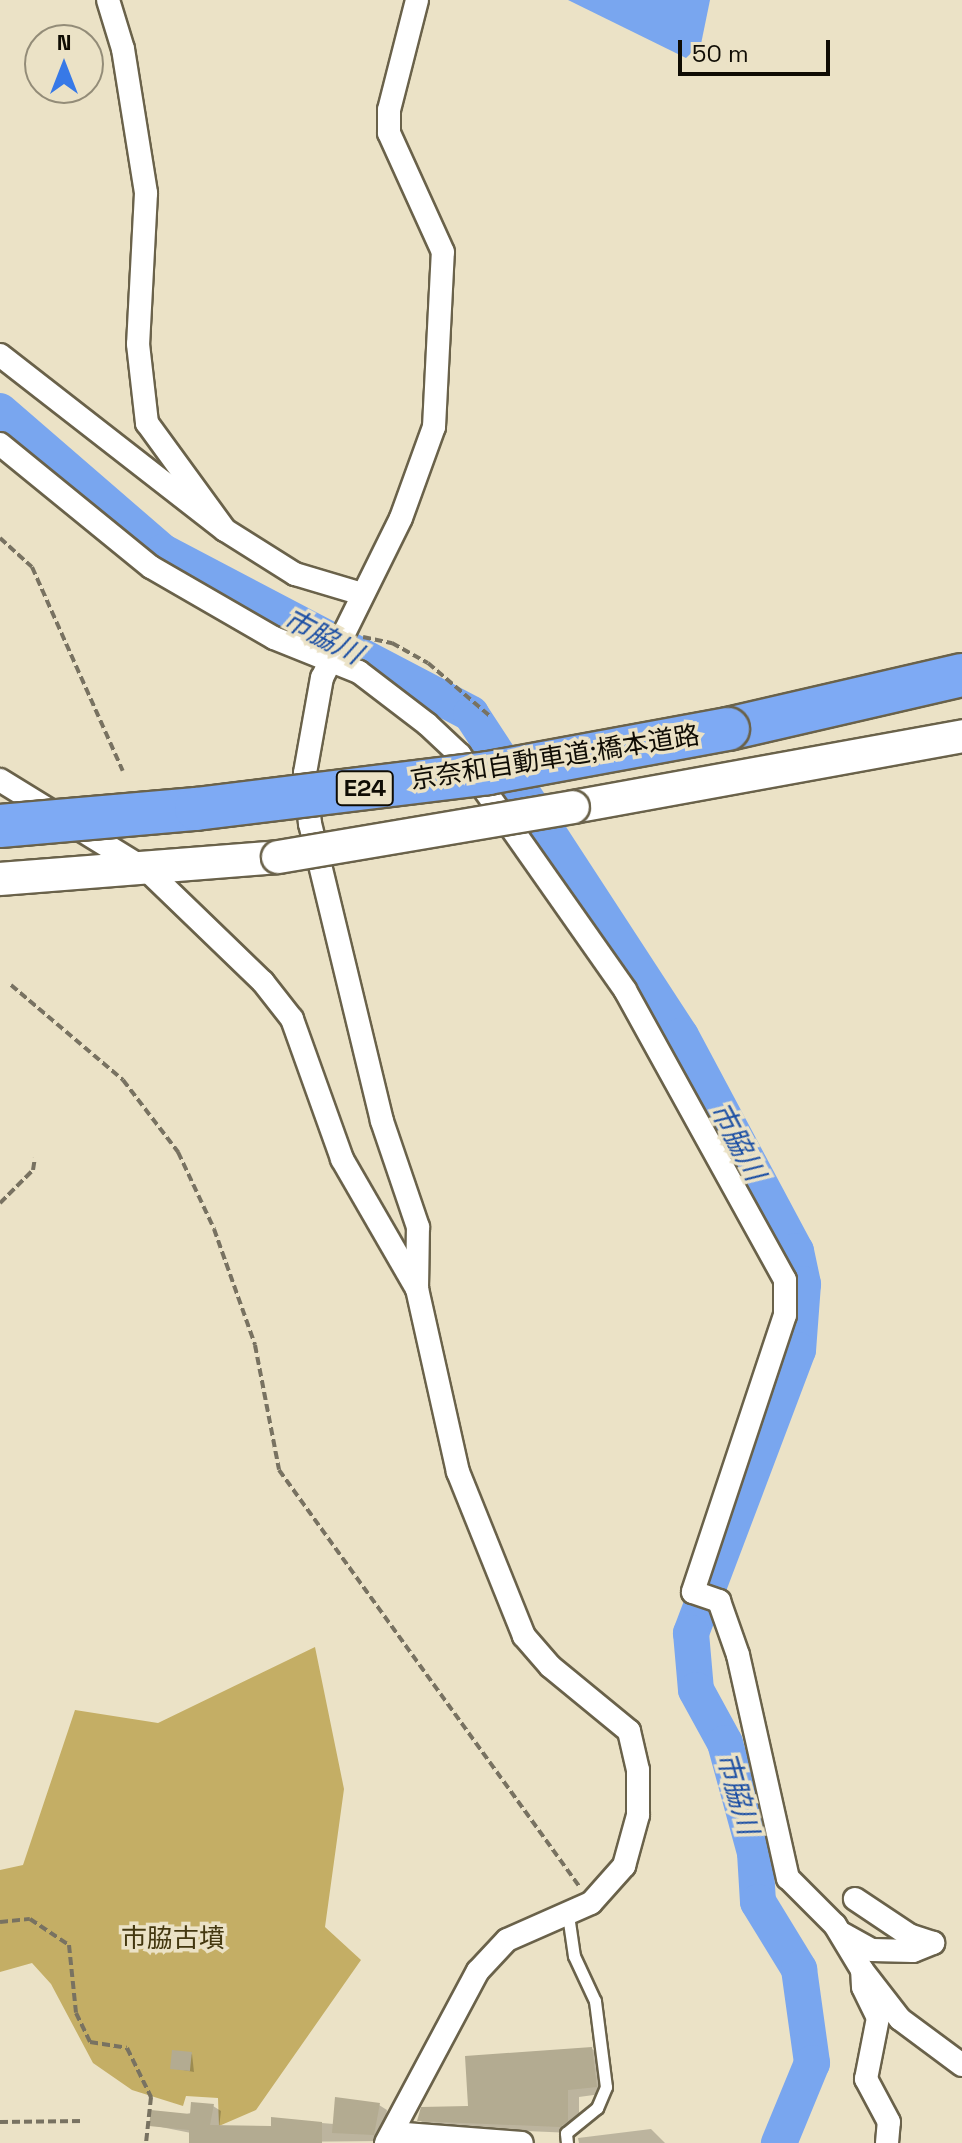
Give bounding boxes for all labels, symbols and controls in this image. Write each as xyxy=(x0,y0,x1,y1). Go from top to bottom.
north arrow xyxy=(24,24,104,104)
scale bar xyxy=(682,24,834,74)
text: N xyxy=(57,28,71,56)
text: 50 m xyxy=(692,38,749,69)
water label: 市脇川 xyxy=(278,601,368,671)
street label: 京奈和自動車道;橋本道路 xyxy=(408,720,702,796)
road number: E24 xyxy=(335,768,395,808)
water label: 市脇川 xyxy=(703,1096,773,1186)
water label: 市脇川 xyxy=(710,1748,766,1838)
park label: 市脇古墳 xyxy=(121,1923,225,1955)

